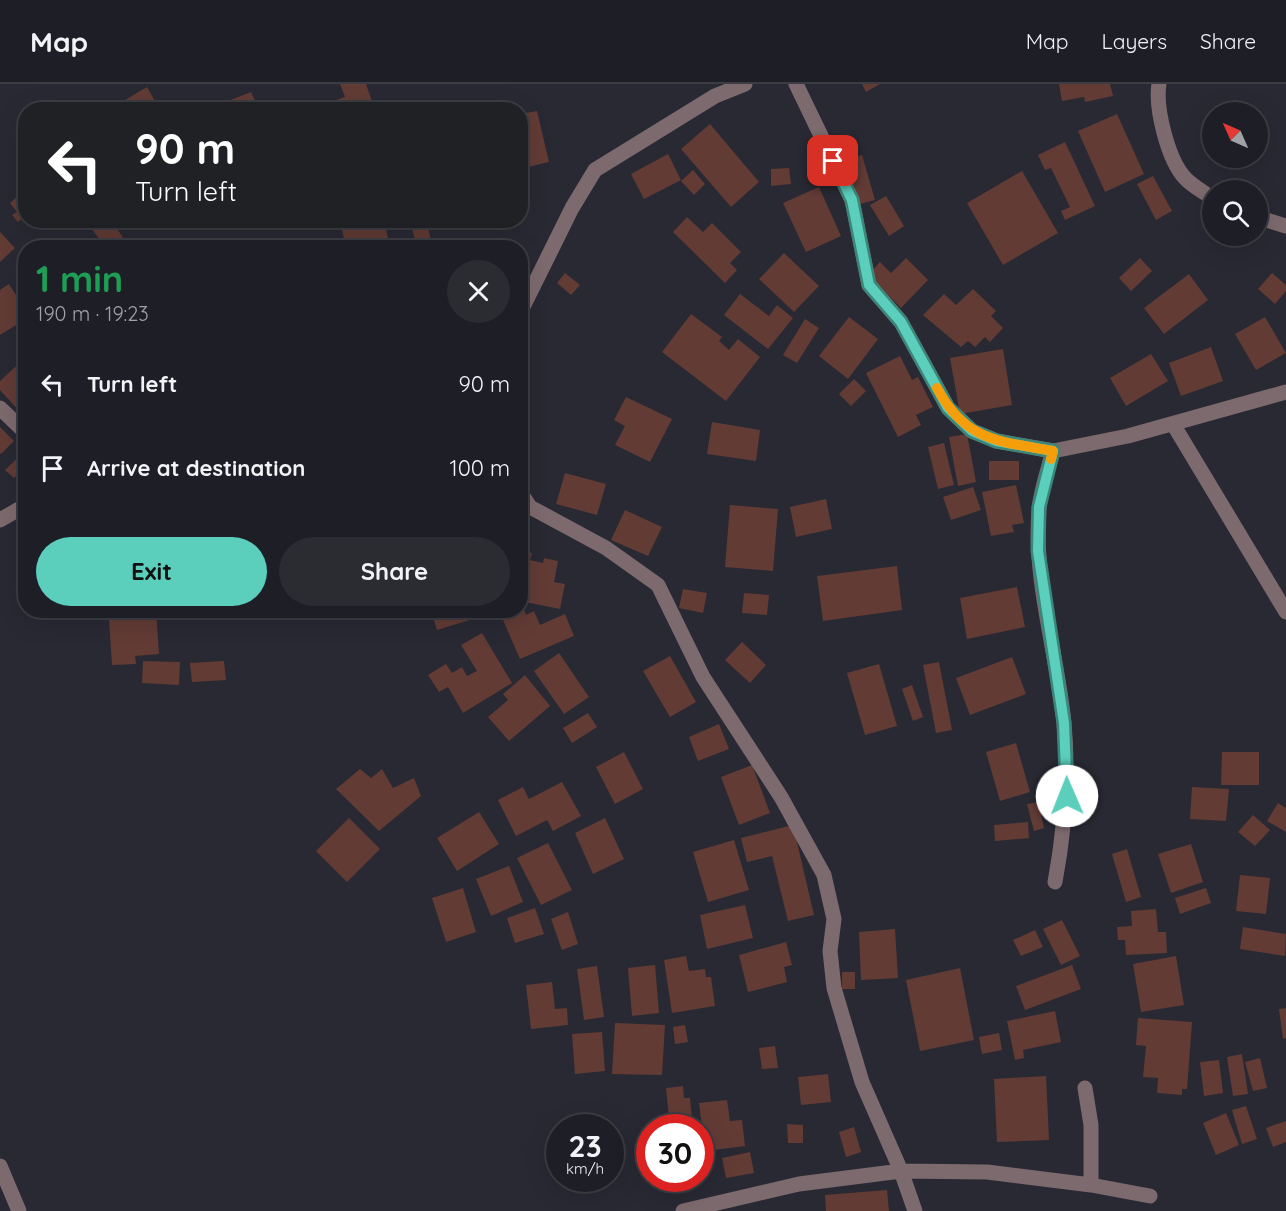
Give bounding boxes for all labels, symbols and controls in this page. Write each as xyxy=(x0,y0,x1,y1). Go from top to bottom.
text: Map xyxy=(30,24,88,59)
text: Map xyxy=(1026,28,1069,54)
text: Layers xyxy=(1102,28,1167,54)
text: Share xyxy=(1200,28,1256,54)
north arrow xyxy=(1202,102,1268,168)
map controls xyxy=(1202,102,1268,246)
text: 90 m xyxy=(135,122,235,175)
icon: left xyxy=(36,126,114,204)
pin xyxy=(807,135,858,186)
icon: arrive xyxy=(816,144,849,177)
text: Turn left xyxy=(135,174,237,208)
button: search xyxy=(1202,180,1268,246)
text: 1 min xyxy=(36,256,123,301)
button: close xyxy=(447,260,510,323)
text: 190 m · 19:23 xyxy=(36,301,149,326)
icon: left xyxy=(36,368,69,401)
text: Turn left xyxy=(87,370,177,398)
text: 90 m xyxy=(459,370,510,398)
icon: arrive xyxy=(36,452,69,485)
text: Arrive at destination xyxy=(87,454,305,482)
text: 100 m xyxy=(450,454,510,482)
button: Exit xyxy=(36,537,267,606)
button: Share xyxy=(279,537,510,606)
position arrow xyxy=(1035,764,1099,828)
speed limit sign: 30 xyxy=(636,1114,714,1192)
text: 23 xyxy=(568,1127,602,1165)
text: km/h xyxy=(566,1159,604,1178)

